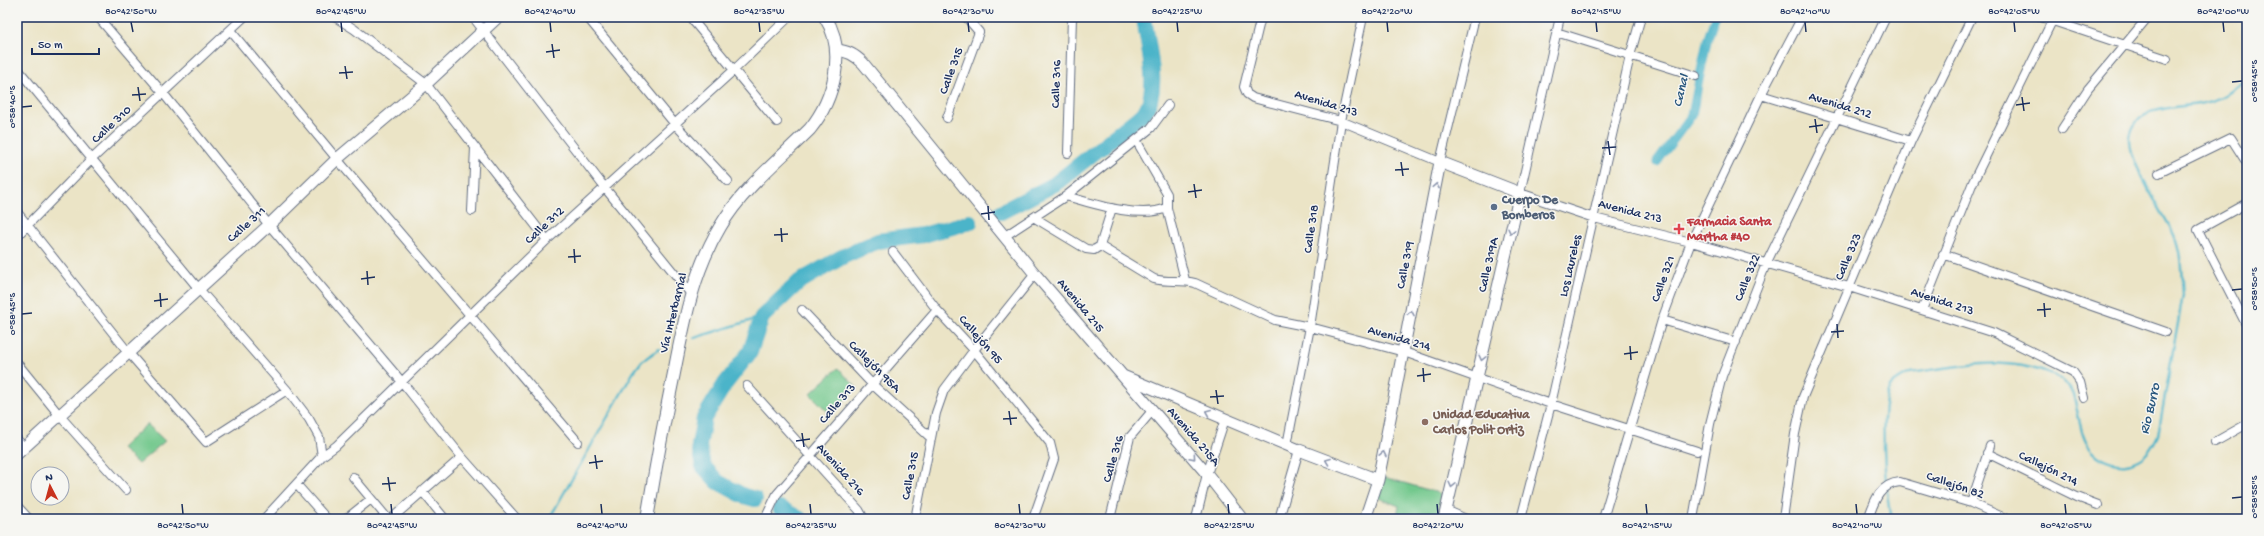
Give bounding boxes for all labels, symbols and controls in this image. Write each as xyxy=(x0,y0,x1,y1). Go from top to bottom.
text: 80°42'50"W xyxy=(105,6,157,18)
text: 80°42'45"W xyxy=(316,6,367,18)
text: 80°42'40"W xyxy=(525,6,576,18)
text: 80°42'35"W xyxy=(734,6,785,18)
text: 80°42'30"W xyxy=(942,6,994,18)
text: 80°42'25"W xyxy=(1152,6,1203,18)
text: 80°42'20"W xyxy=(1361,6,1413,18)
text: 80°42'15"W xyxy=(1571,6,1621,18)
text: 80°42'10"W xyxy=(1780,6,1831,18)
text: 80°42'05"W xyxy=(1988,6,2040,18)
text: 80°42'00"W xyxy=(2197,6,2249,18)
scale bar xyxy=(32,30,99,56)
text: 50 m xyxy=(38,39,63,53)
street label: Calle 315 xyxy=(937,45,967,96)
street label: Calle 316 xyxy=(1049,59,1065,108)
text: 0°58'45"S xyxy=(2249,60,2261,102)
water label: Canal xyxy=(1670,72,1694,109)
text: 0°58'40"S xyxy=(7,85,19,128)
street label: Avenida 213 xyxy=(1293,87,1360,121)
street label: Avenida 212 xyxy=(1807,89,1874,123)
street label: Calle 310 xyxy=(89,102,136,147)
one-way arrow xyxy=(1431,182,1440,189)
place label: Cuerpo De Bomberos xyxy=(1501,193,1559,223)
street label: Avenida 213 xyxy=(1596,197,1664,227)
marker: Cuerpo De Bomberos xyxy=(1489,202,1499,212)
street label: Calle 311 xyxy=(225,204,269,246)
street label: Calle 312 xyxy=(522,204,568,248)
street label: Calle 318 xyxy=(1301,204,1323,254)
place label: Farmacia Santa Martha #40 xyxy=(1686,215,1772,245)
marker: Farmacia Santa Martha #40 xyxy=(1674,224,1684,234)
one-way arrow xyxy=(1507,227,1516,234)
street label: Calle 323 xyxy=(1832,231,1866,283)
street label: Los Laureles xyxy=(1557,232,1586,298)
street label: Calle 319A xyxy=(1475,235,1503,294)
street label: Calle 319 xyxy=(1394,239,1418,290)
street label: Calle 322 xyxy=(1732,252,1764,304)
street label: Calle 321 xyxy=(1649,254,1679,304)
text: 0°58'50"S xyxy=(2249,267,2261,311)
street label: Vía Interbarrial xyxy=(657,271,691,356)
street label: Avenida 215 xyxy=(1053,276,1107,336)
street label: Avenida 213 xyxy=(1909,285,1976,319)
text: 0°58'45"S xyxy=(7,293,19,335)
one-way arrow xyxy=(1407,310,1415,316)
street label: Callejón 95 xyxy=(955,312,1005,368)
street label: Avenida 214 xyxy=(1366,323,1432,355)
street label: Callejón 95A xyxy=(845,338,904,397)
one-way arrow xyxy=(1479,355,1487,361)
street label: Calle 313 xyxy=(816,381,860,427)
water label: Rio Burro xyxy=(2137,381,2165,436)
street label: Avenida 215A xyxy=(1163,404,1224,471)
one-way arrow xyxy=(1204,408,1211,416)
place label: Unidad Educativa Carlos Polit Ortiz xyxy=(1432,408,1530,438)
marker: Unidad Educativa Carlos Polit Ortiz xyxy=(1420,417,1430,427)
street label: Calle 316 xyxy=(1100,433,1128,484)
street label: Avenida 216 xyxy=(813,441,868,500)
street label: Callejón 214 xyxy=(2016,448,2080,490)
street label: Calle 315 xyxy=(899,451,923,501)
one-way arrow xyxy=(1378,451,1386,458)
one-way arrow xyxy=(1188,453,1195,460)
one-way arrow xyxy=(1325,457,1332,465)
north arrow xyxy=(30,466,70,506)
street label: Callejón 82 xyxy=(1924,469,1986,503)
text: N xyxy=(45,472,53,484)
text: 0°58'55"S xyxy=(2249,475,2261,518)
one-way arrow xyxy=(1449,481,1457,488)
text: 80°42'50"W xyxy=(157,520,209,532)
text: 80°42'45"W xyxy=(367,520,418,532)
text: 80°42'40"W xyxy=(577,520,628,532)
text: 80°42'35"W xyxy=(786,520,837,532)
text: 80°42'30"W xyxy=(994,520,1046,532)
text: 80°42'25"W xyxy=(1204,520,1255,532)
text: 80°42'20"W xyxy=(1412,520,1464,532)
text: 80°42'15"W xyxy=(1622,520,1672,532)
text: 80°42'10"W xyxy=(1832,520,1883,532)
text: 80°42'05"W xyxy=(2040,520,2092,532)

